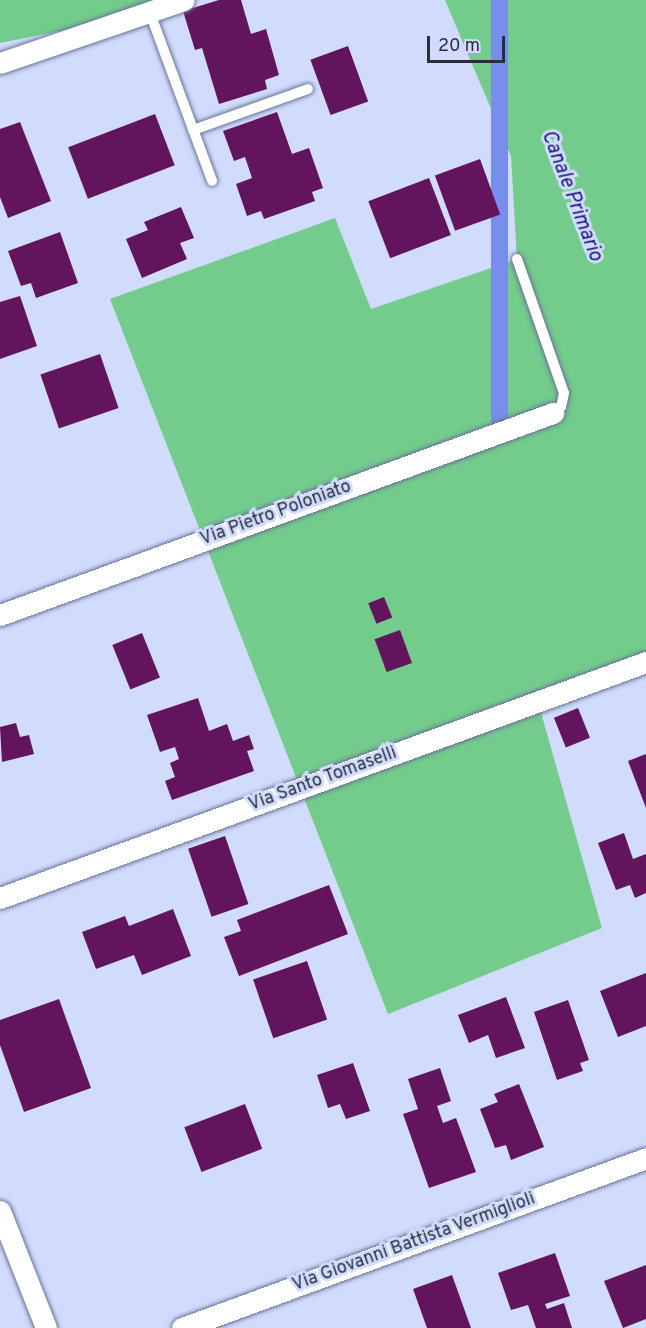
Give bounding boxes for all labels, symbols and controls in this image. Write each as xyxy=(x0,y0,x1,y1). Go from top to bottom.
scale bar xyxy=(430,24,508,62)
text: 20 m xyxy=(438,35,480,58)
water label: Canale Primario xyxy=(535,127,607,265)
street label: Via Pietro Poloniato xyxy=(198,477,354,551)
street label: Via Santo Tomaselli xyxy=(246,743,400,817)
street label: Via Giovanni Battista Vermiglioli xyxy=(289,1189,539,1297)

